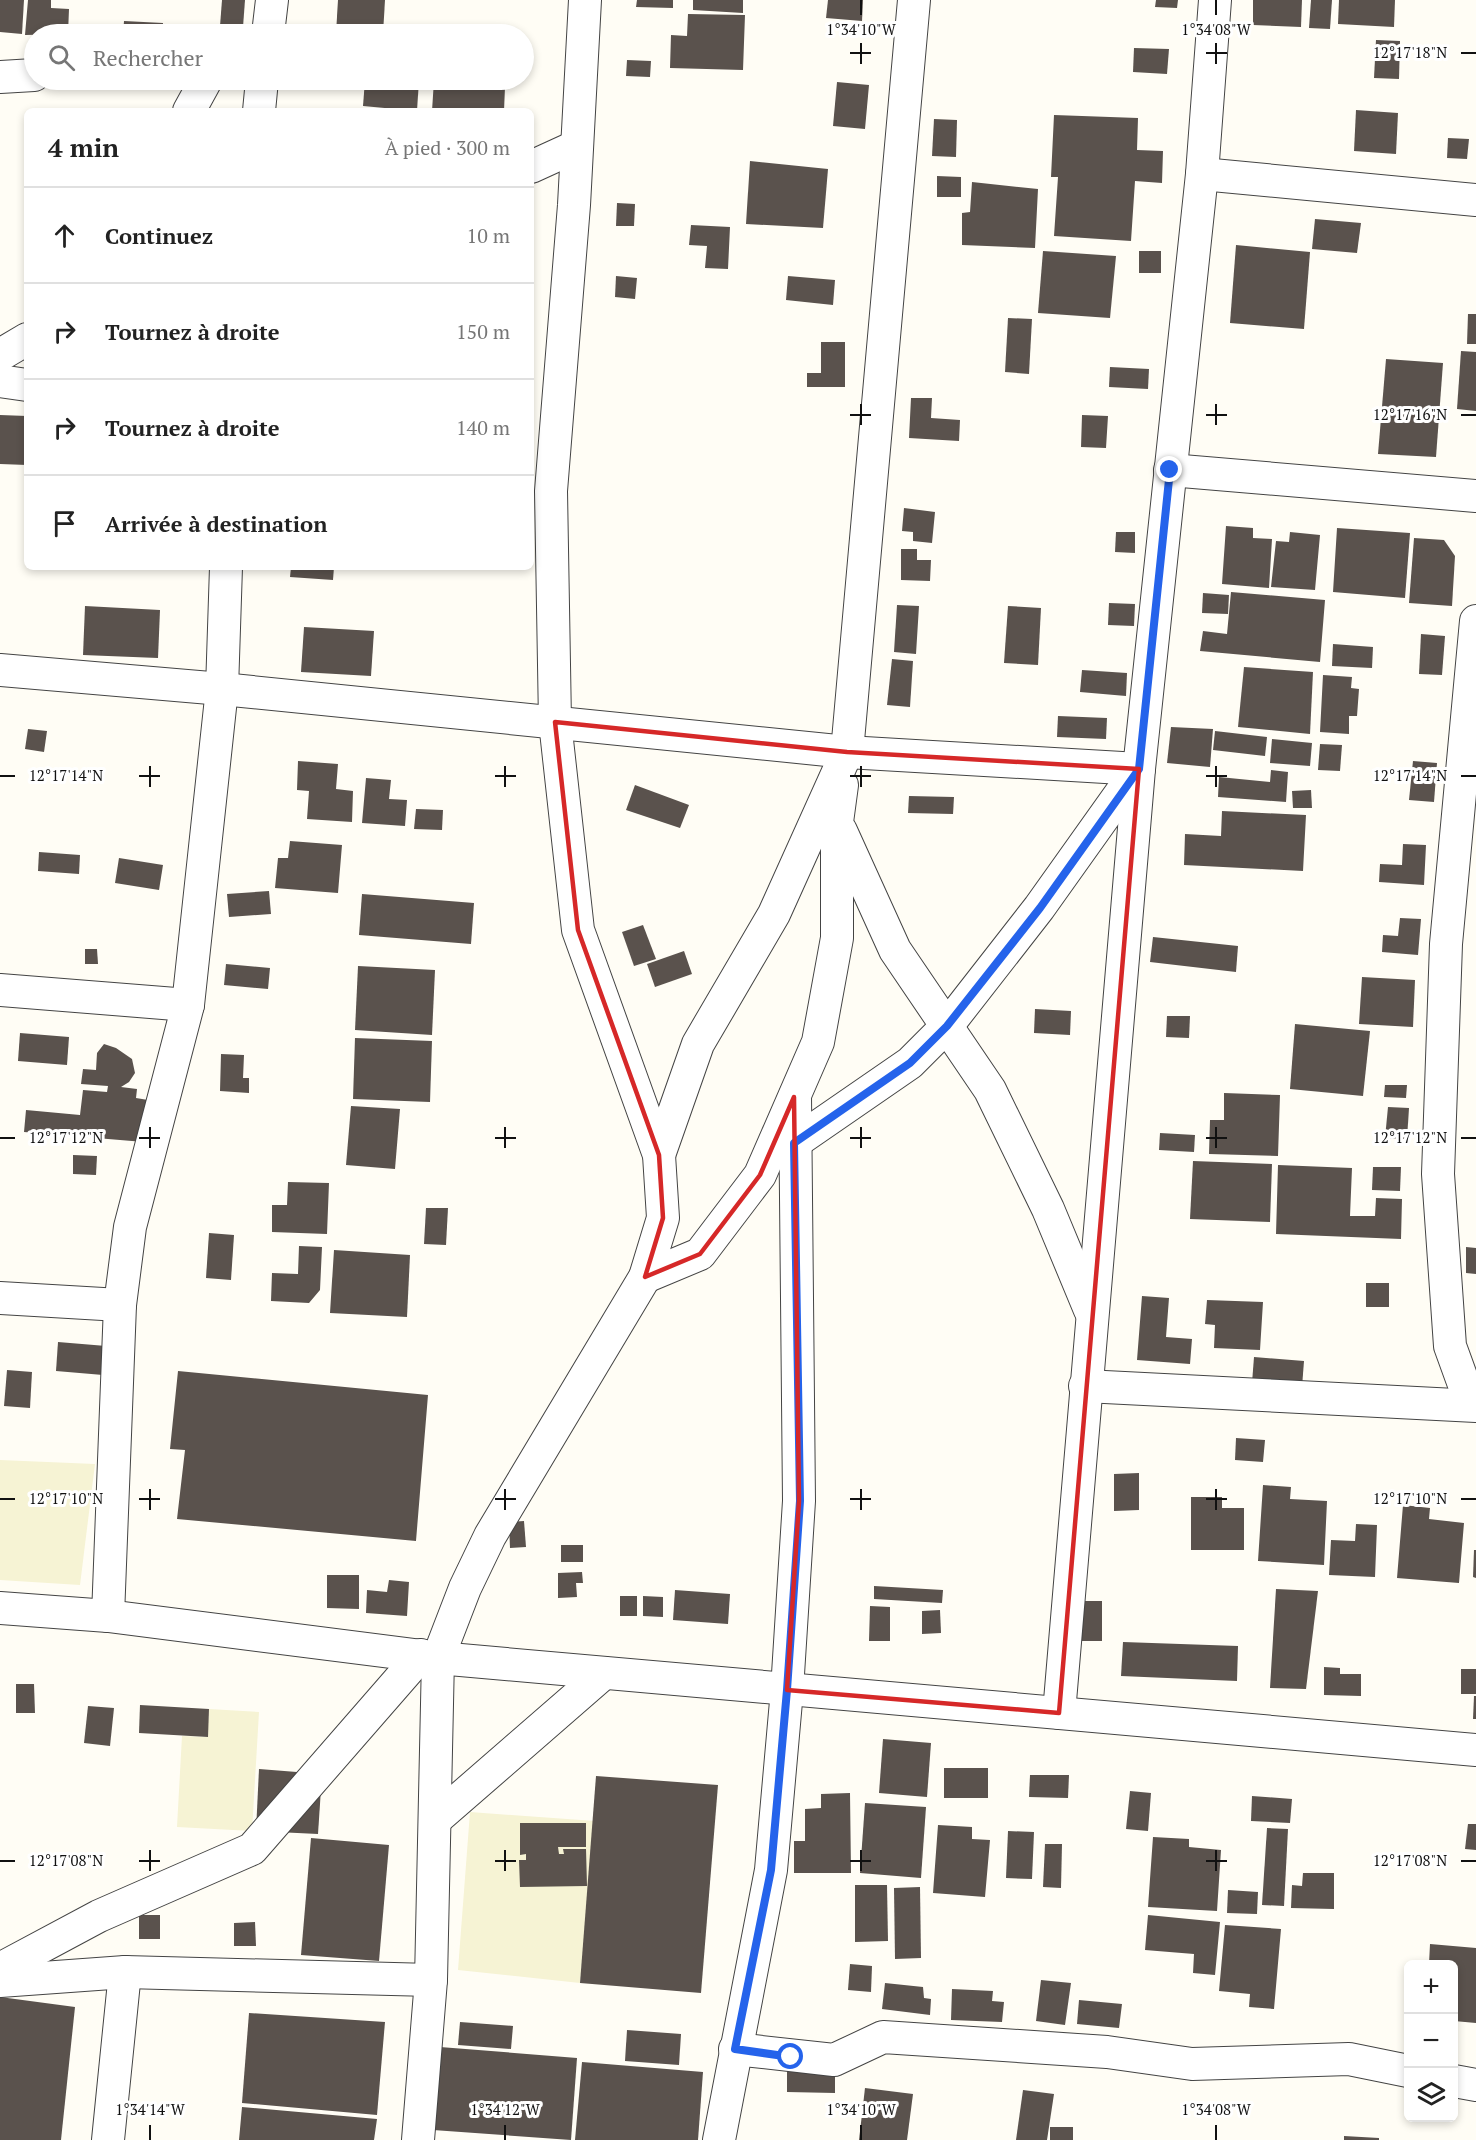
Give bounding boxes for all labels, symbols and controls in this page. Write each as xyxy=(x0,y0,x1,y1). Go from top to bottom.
text: 1°34'10"W xyxy=(826,19,897,39)
text: 1°34'08"W xyxy=(1181,19,1252,39)
search box xyxy=(24,24,534,90)
icon: search xyxy=(45,41,78,74)
text: 12°17'18"N xyxy=(1373,42,1447,62)
text: Rechercher xyxy=(93,43,203,72)
text: 4 min xyxy=(48,130,119,164)
text: À pied · 300 m xyxy=(385,134,510,161)
icon: ahead xyxy=(48,219,81,252)
text: Continuez xyxy=(105,221,213,250)
text: 10 m xyxy=(467,222,510,249)
icon: right xyxy=(48,315,81,348)
text: Tournez à droite xyxy=(105,317,280,346)
text: 150 m xyxy=(456,318,510,345)
text: 12°17'16"N xyxy=(1373,404,1447,424)
icon: right xyxy=(48,411,81,444)
text: Tournez à droite xyxy=(105,413,280,442)
text: 140 m xyxy=(456,414,510,441)
route end xyxy=(1156,456,1182,482)
icon: arrive xyxy=(48,507,81,540)
text: Arrivée à destination xyxy=(105,509,327,538)
text: 12°17'14"N xyxy=(29,765,103,785)
text: 12°17'14"N xyxy=(1373,765,1447,785)
text: 12°17'12"N xyxy=(29,1127,103,1147)
text: 12°17'12"N xyxy=(1373,1127,1447,1147)
text: 12°17'10"N xyxy=(29,1488,103,1508)
text: 12°17'10"N xyxy=(1373,1488,1447,1508)
text: 12°17'08"N xyxy=(29,1850,103,1870)
text: 12°17'08"N xyxy=(1373,1850,1447,1870)
map controls xyxy=(1404,1960,1458,2122)
button: + xyxy=(1404,1960,1458,2014)
button: − xyxy=(1404,2014,1458,2068)
route start xyxy=(777,2043,803,2069)
button: layers xyxy=(1404,2068,1458,2122)
text: 1°34'14"W xyxy=(115,2099,186,2119)
text: 1°34'12"W xyxy=(470,2099,541,2119)
text: 1°34'10"W xyxy=(826,2099,897,2119)
text: 1°34'08"W xyxy=(1181,2099,1252,2119)

